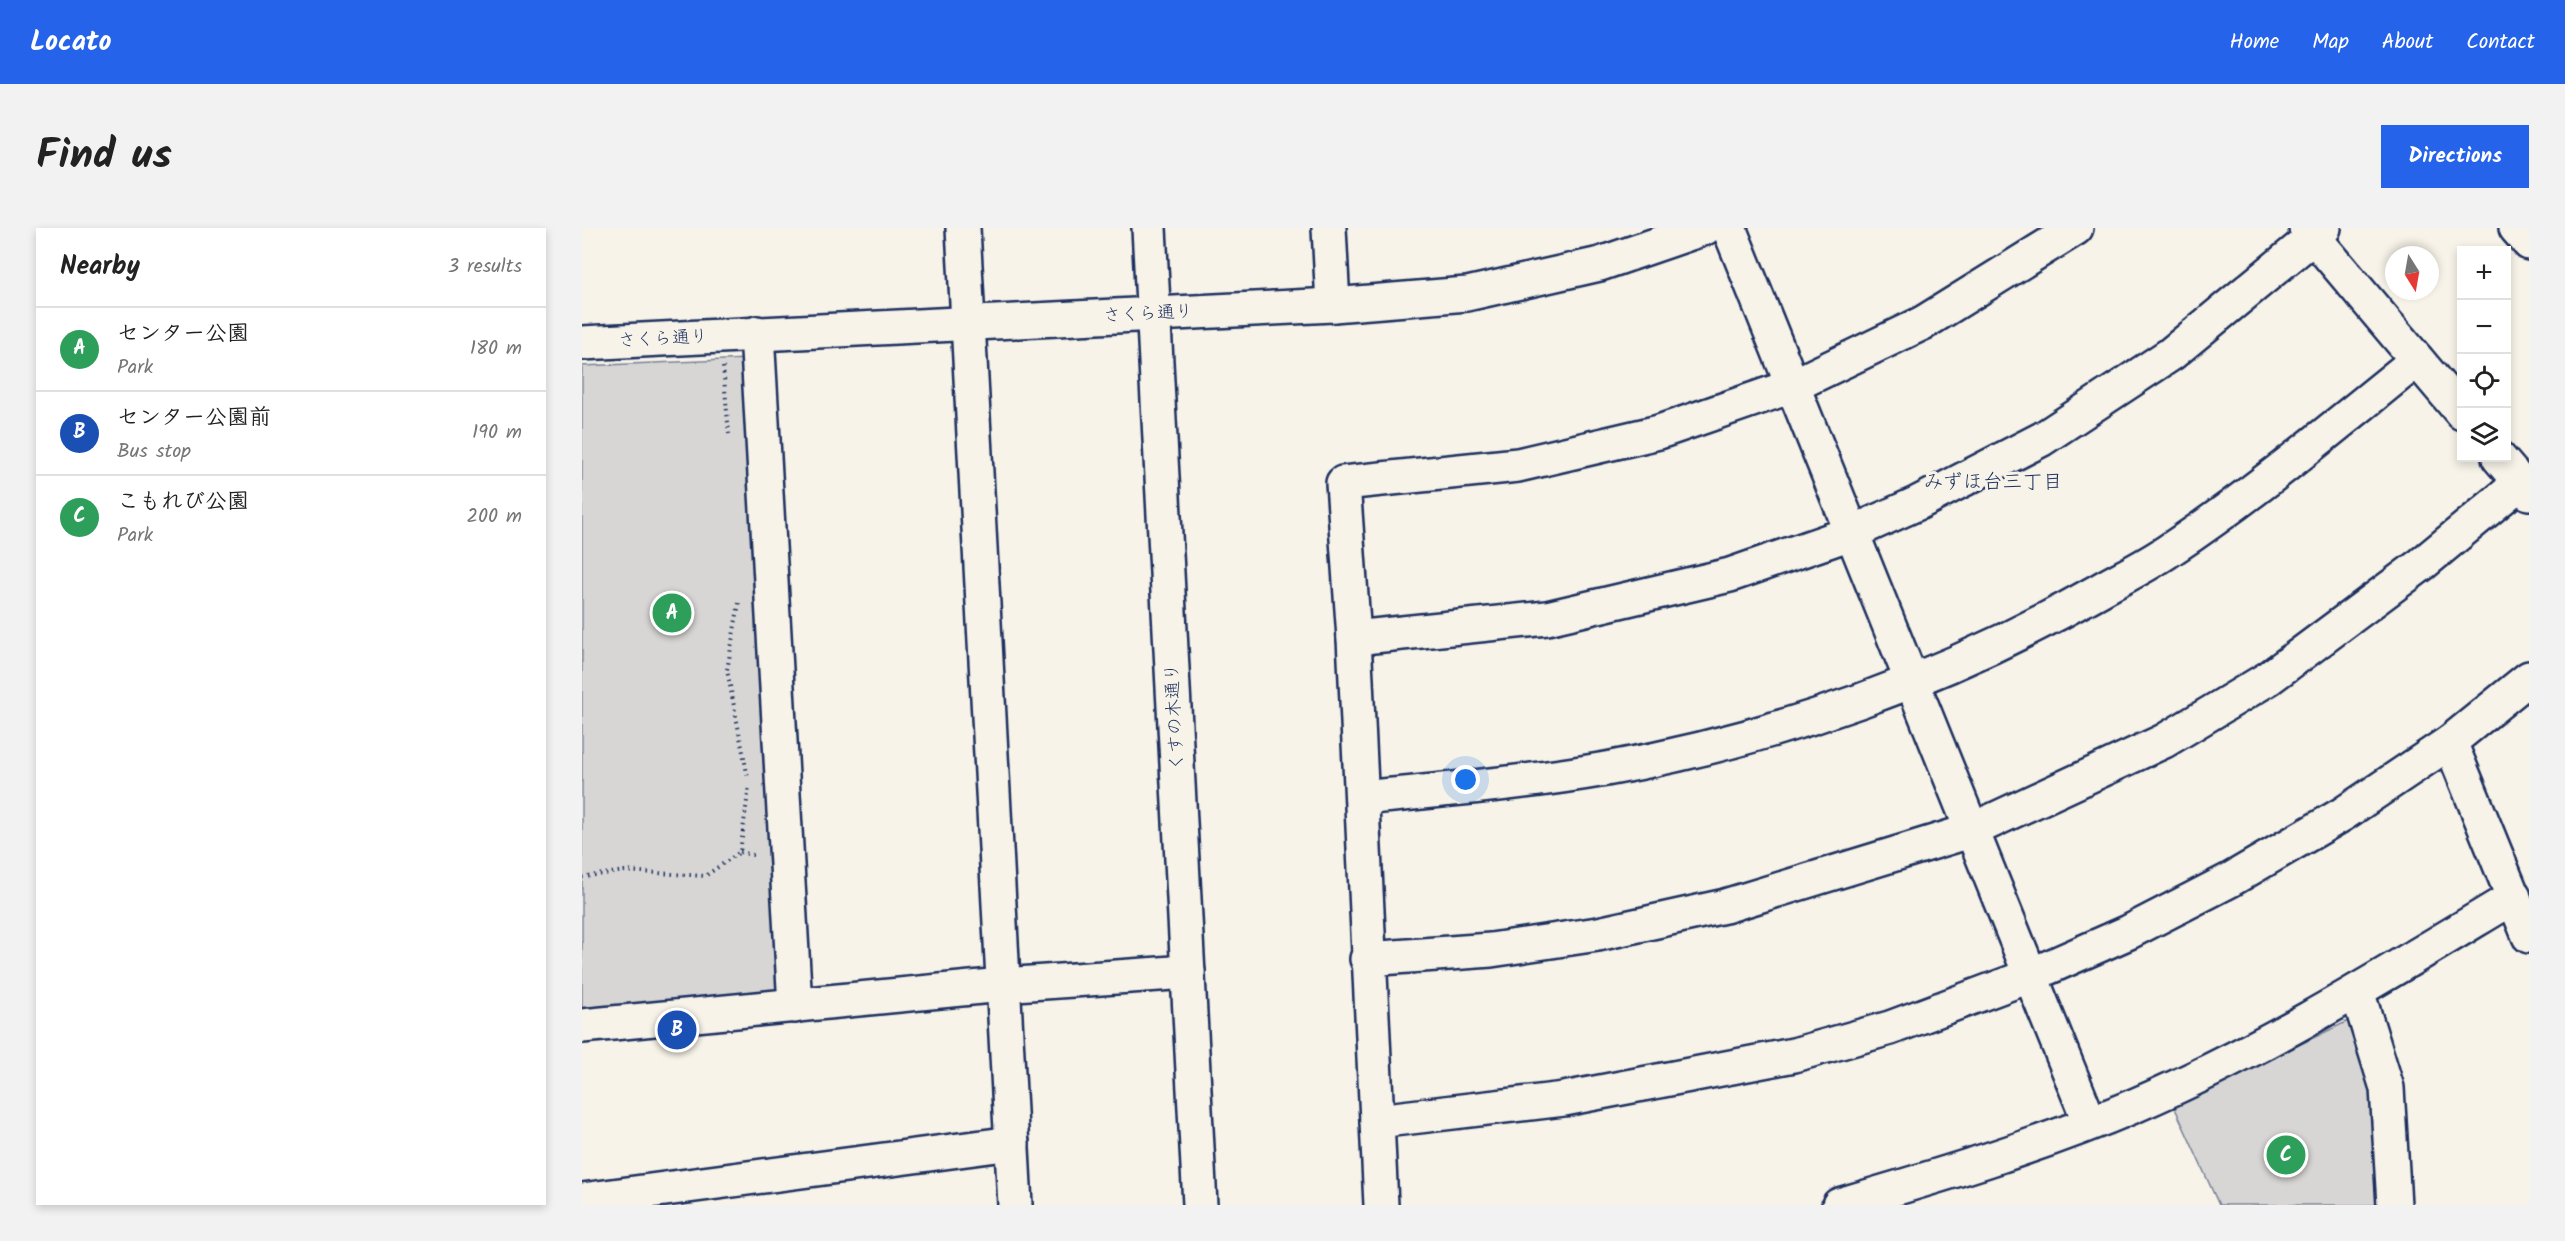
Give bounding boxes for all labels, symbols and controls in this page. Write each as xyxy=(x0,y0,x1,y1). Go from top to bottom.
text: Locato xyxy=(30,20,111,65)
text: Home xyxy=(2230,26,2279,59)
text: Map xyxy=(2312,26,2349,59)
text: About xyxy=(2382,26,2433,59)
text: Contact xyxy=(2466,26,2535,59)
text: Find us xyxy=(36,123,172,190)
button: Directions xyxy=(2381,125,2529,188)
text: Nearby xyxy=(60,246,140,288)
north arrow xyxy=(2385,246,2439,300)
map controls xyxy=(2457,246,2511,462)
button: + xyxy=(2457,246,2511,300)
text: 3 results xyxy=(448,251,522,283)
street label: さくら通り xyxy=(1102,298,1194,331)
button: − xyxy=(2457,300,2511,354)
text: センター公園 xyxy=(117,317,249,352)
street label: さくら通り xyxy=(617,323,709,356)
text: A xyxy=(73,333,86,365)
text: 180 m xyxy=(470,333,522,365)
text: Park xyxy=(117,352,153,384)
button: locate xyxy=(2457,354,2511,408)
text: センター公園前 xyxy=(117,401,271,436)
button: layers xyxy=(2457,408,2511,462)
text: B xyxy=(73,417,86,449)
text: 190 m xyxy=(472,417,522,449)
text: Bus stop xyxy=(117,436,191,468)
district label: みずほ台三丁目 xyxy=(1923,467,2063,499)
text: こもれび公園 xyxy=(117,485,249,520)
text: C xyxy=(73,501,86,533)
text: 200 m xyxy=(466,501,522,533)
text: Park xyxy=(117,520,153,552)
pin: A xyxy=(652,590,692,636)
street label: くすの木通り xyxy=(1158,662,1193,772)
your location xyxy=(1451,765,1480,794)
pin: B xyxy=(658,1008,697,1052)
pin: C xyxy=(2266,1132,2306,1178)

